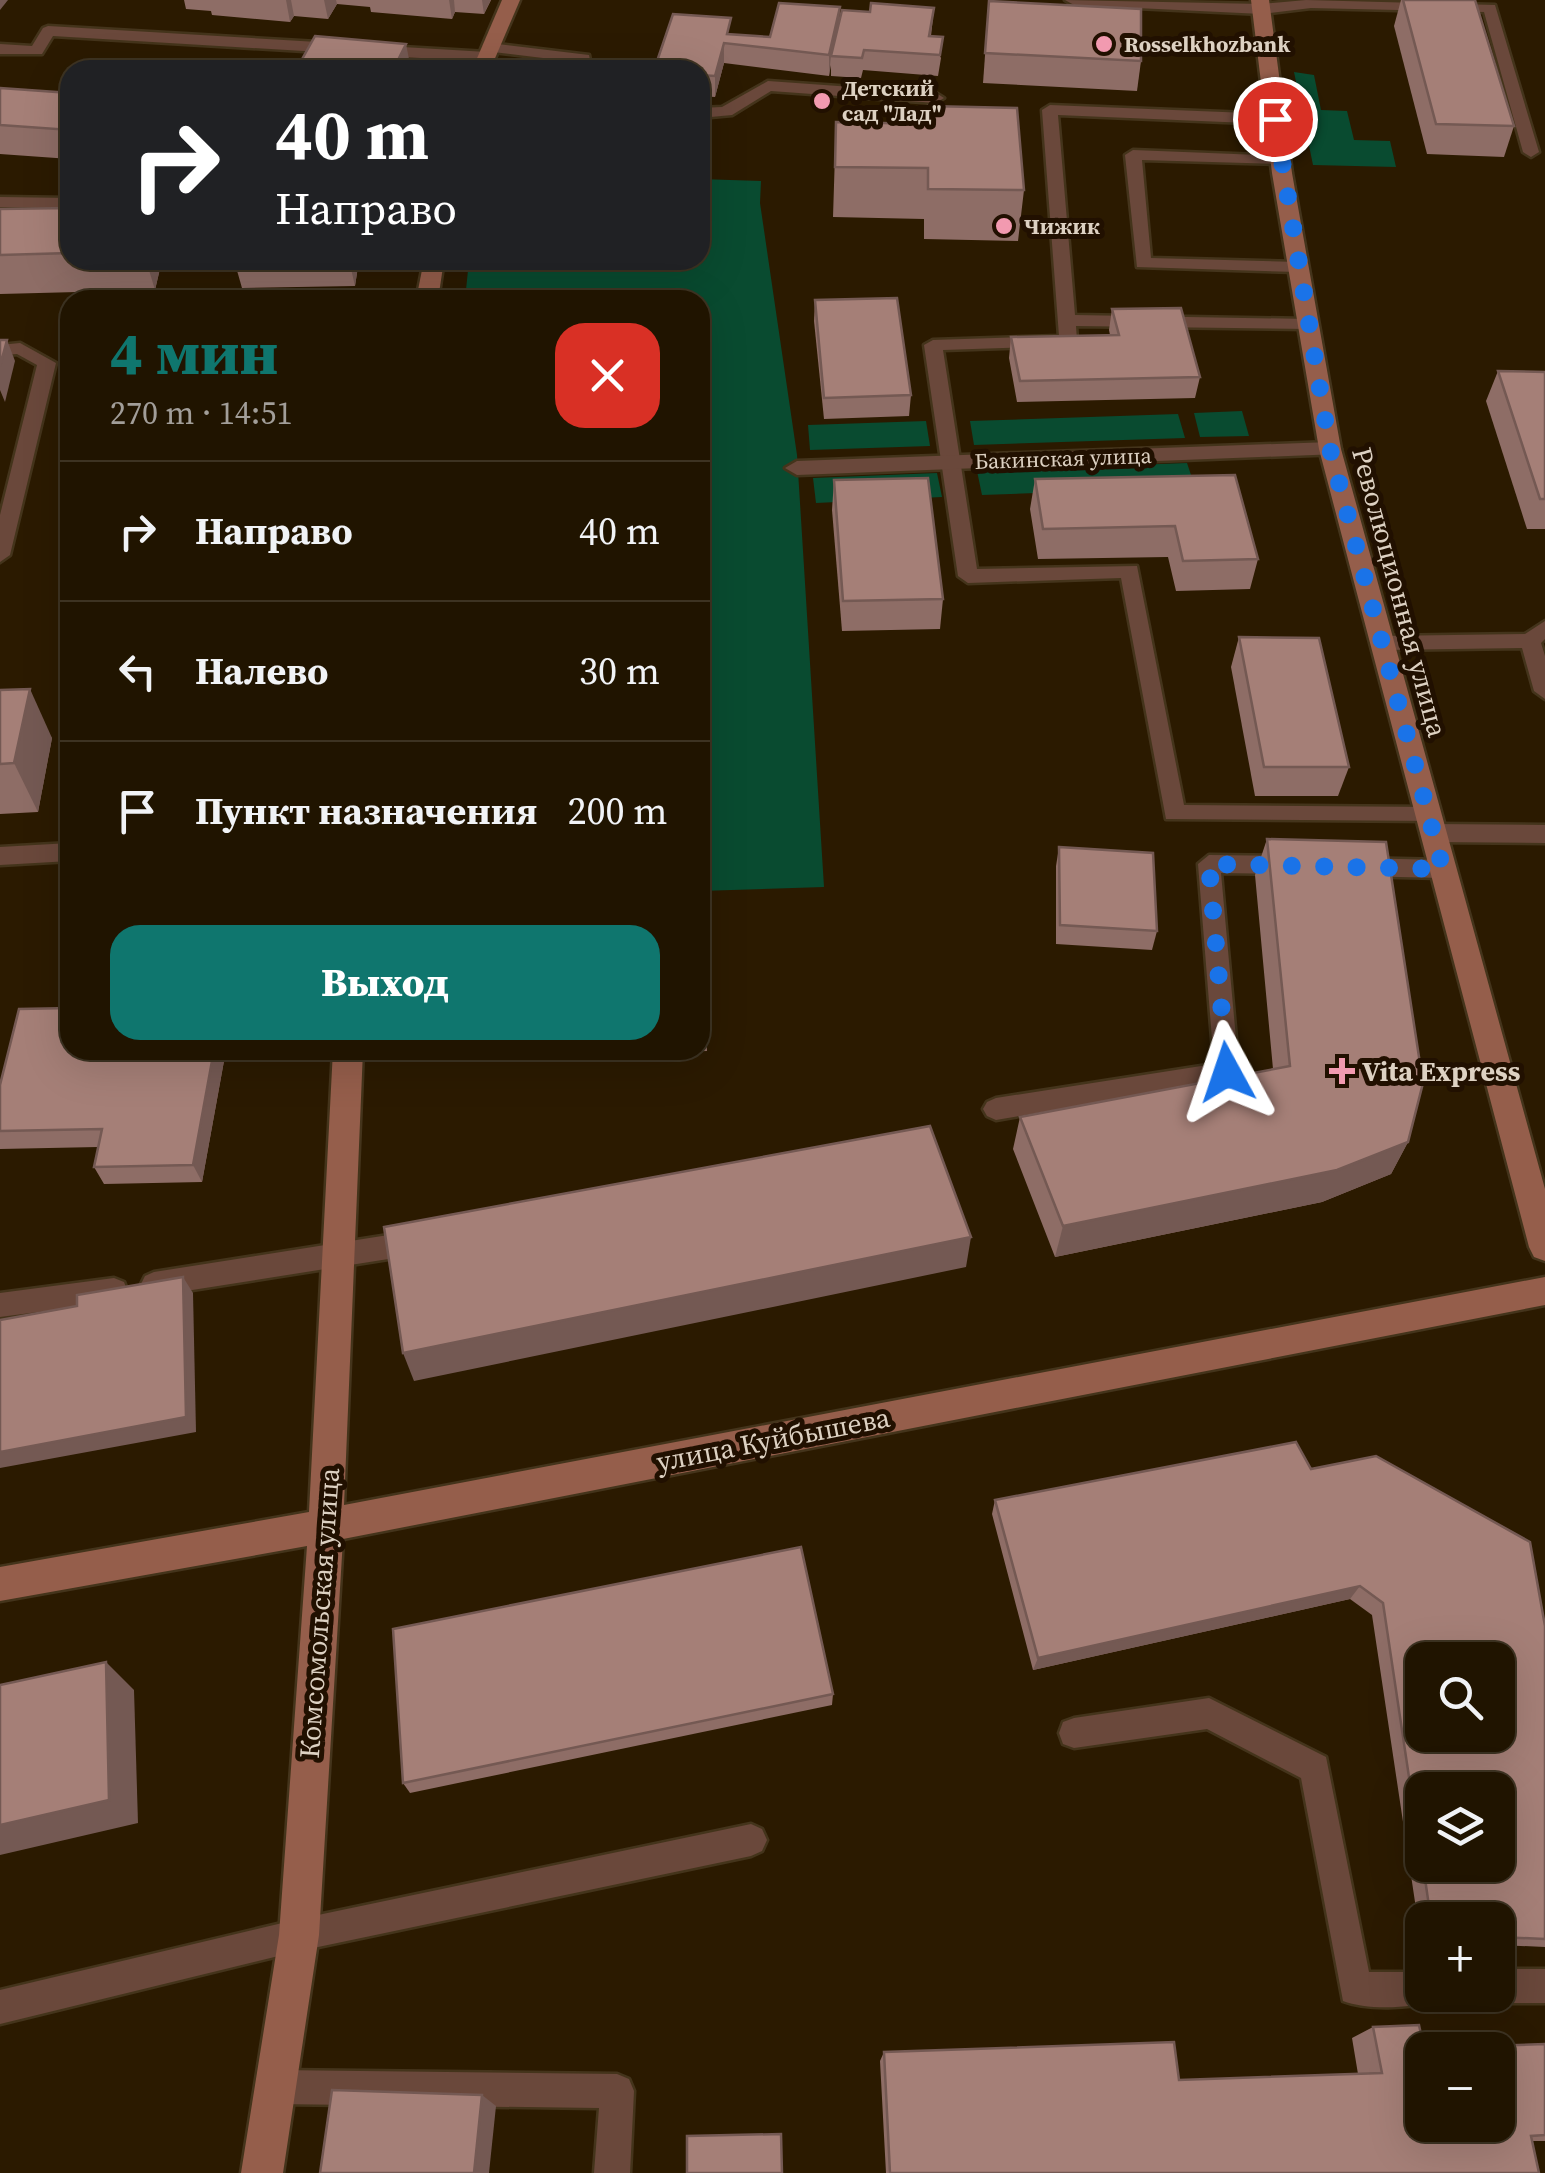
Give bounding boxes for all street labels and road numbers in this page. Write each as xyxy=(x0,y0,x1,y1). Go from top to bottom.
street label: Бакинская улица xyxy=(974,440,1153,476)
street label: Революционная улица xyxy=(1343,443,1457,742)
street label: улица Куйбышева xyxy=(653,1398,894,1480)
street label: Комсомольская улица xyxy=(290,1466,348,1760)

